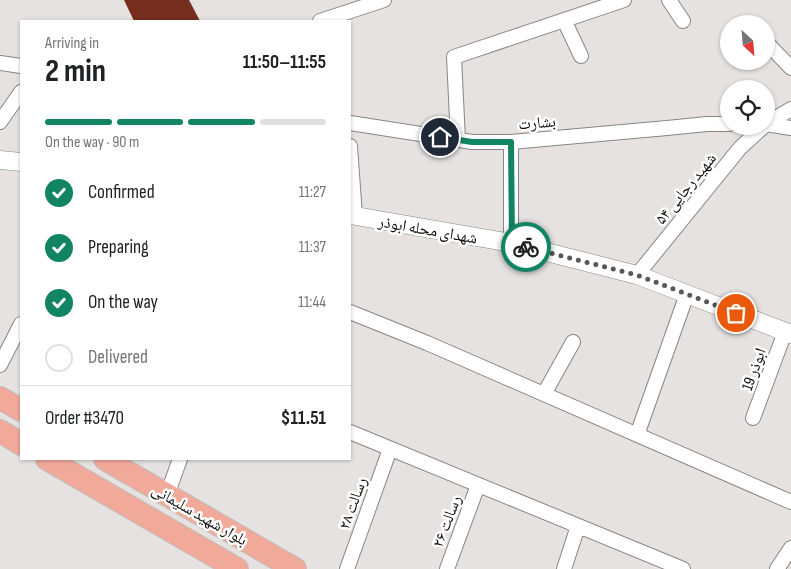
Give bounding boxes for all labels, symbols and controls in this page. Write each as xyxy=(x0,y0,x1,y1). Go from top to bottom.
north arrow xyxy=(720,15,775,70)
map controls xyxy=(720,15,775,135)
text: Arriving in xyxy=(45,34,99,53)
text: 11:50–11:55 xyxy=(243,51,326,74)
text: 2 min xyxy=(45,52,106,91)
button: locate xyxy=(720,80,775,135)
street label: بشارت xyxy=(518,112,557,135)
pin xyxy=(419,116,461,158)
icon: home xyxy=(426,123,454,151)
text: On the way · 90 m xyxy=(45,133,139,152)
street label: شهید رجایی ۵۴ xyxy=(652,149,721,228)
icon: check xyxy=(45,179,73,207)
text: Confirmed xyxy=(88,181,155,204)
text: 11:27 xyxy=(299,183,326,202)
street label: شهدای محله ابوذر xyxy=(376,212,479,249)
courier xyxy=(501,222,551,272)
icon: bike xyxy=(512,233,540,261)
icon: check xyxy=(45,234,73,262)
text: Preparing xyxy=(88,236,149,259)
text: 11:37 xyxy=(299,238,326,257)
icon: check xyxy=(45,289,73,317)
text: On the way xyxy=(88,291,158,314)
pin xyxy=(715,292,757,334)
text: 11:44 xyxy=(298,293,326,312)
icon: bag xyxy=(722,299,750,327)
text: Delivered xyxy=(88,346,148,369)
street label: ابوذر 19 xyxy=(738,346,771,393)
text: Order #3470 xyxy=(45,407,124,430)
text: $11.51 xyxy=(281,407,326,430)
street label: رسالت ۲۸ xyxy=(335,475,372,532)
street label: بلوار شهید سلیمانی xyxy=(148,480,250,550)
street label: رسالت ۲۶ xyxy=(429,493,466,550)

